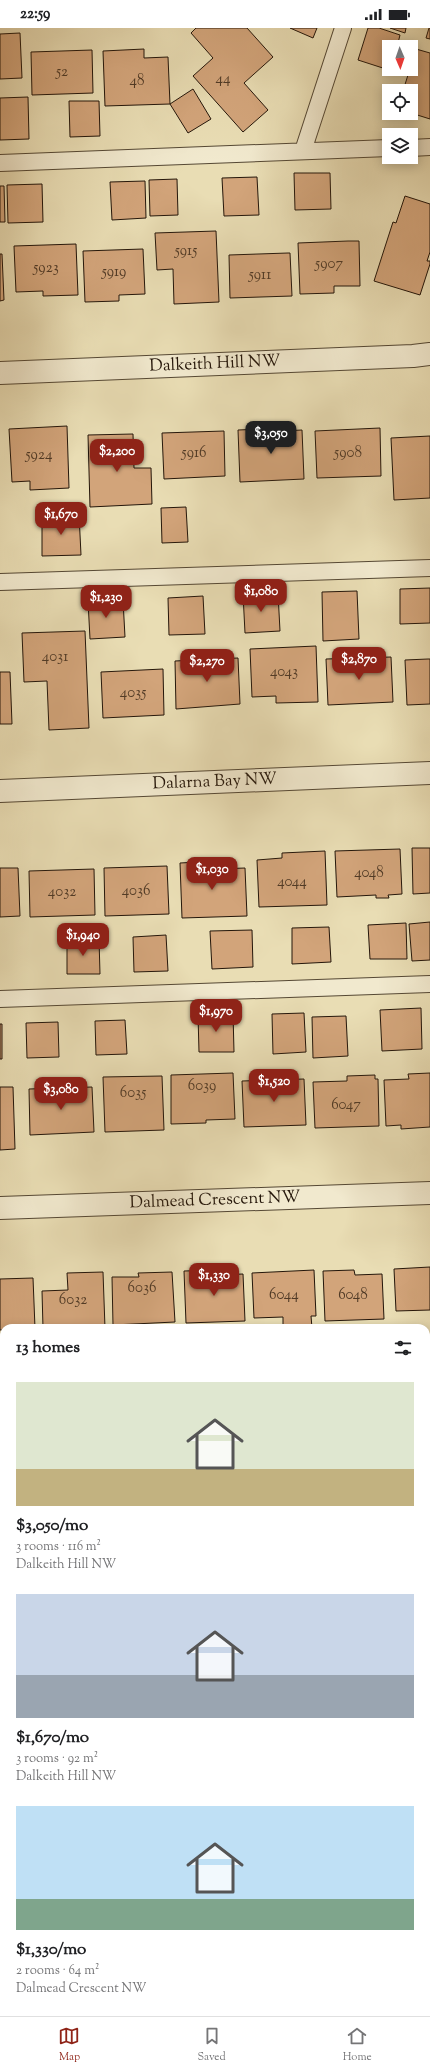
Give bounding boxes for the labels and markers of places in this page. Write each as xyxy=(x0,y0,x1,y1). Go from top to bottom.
pin: $3,050 xyxy=(238,421,304,455)
pin: $2,200 xyxy=(84,439,150,473)
pin: $1,670 xyxy=(28,502,94,536)
pin: $1,080 xyxy=(228,579,294,613)
pin: $1,230 xyxy=(73,585,139,619)
pin: $2,870 xyxy=(326,647,392,681)
pin: $2,270 xyxy=(174,649,240,683)
pin: $1,030 xyxy=(179,857,245,891)
pin: $1,940 xyxy=(50,923,116,957)
pin: $1,970 xyxy=(183,999,249,1033)
pin: $1,520 xyxy=(241,1069,307,1103)
pin: $3,080 xyxy=(28,1077,94,1111)
pin: $1,330 xyxy=(181,1263,247,1297)

